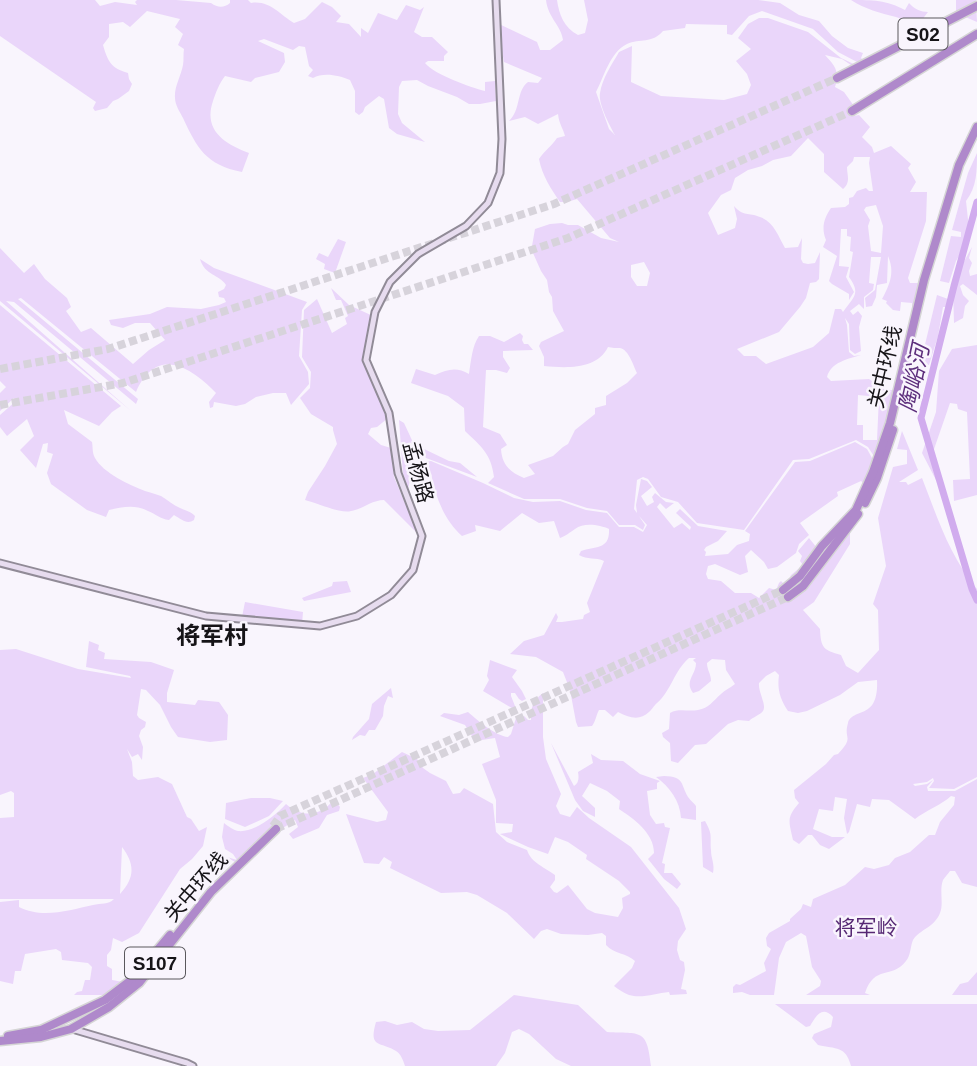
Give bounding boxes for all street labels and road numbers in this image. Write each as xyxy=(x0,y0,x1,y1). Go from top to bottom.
road number: S02 xyxy=(898,18,948,50)
street label: 关中环线 xyxy=(864,323,905,410)
street label: 孟杨路 xyxy=(399,438,438,505)
street label: 关中环线 xyxy=(159,847,232,926)
road number: S107 xyxy=(125,948,185,979)

